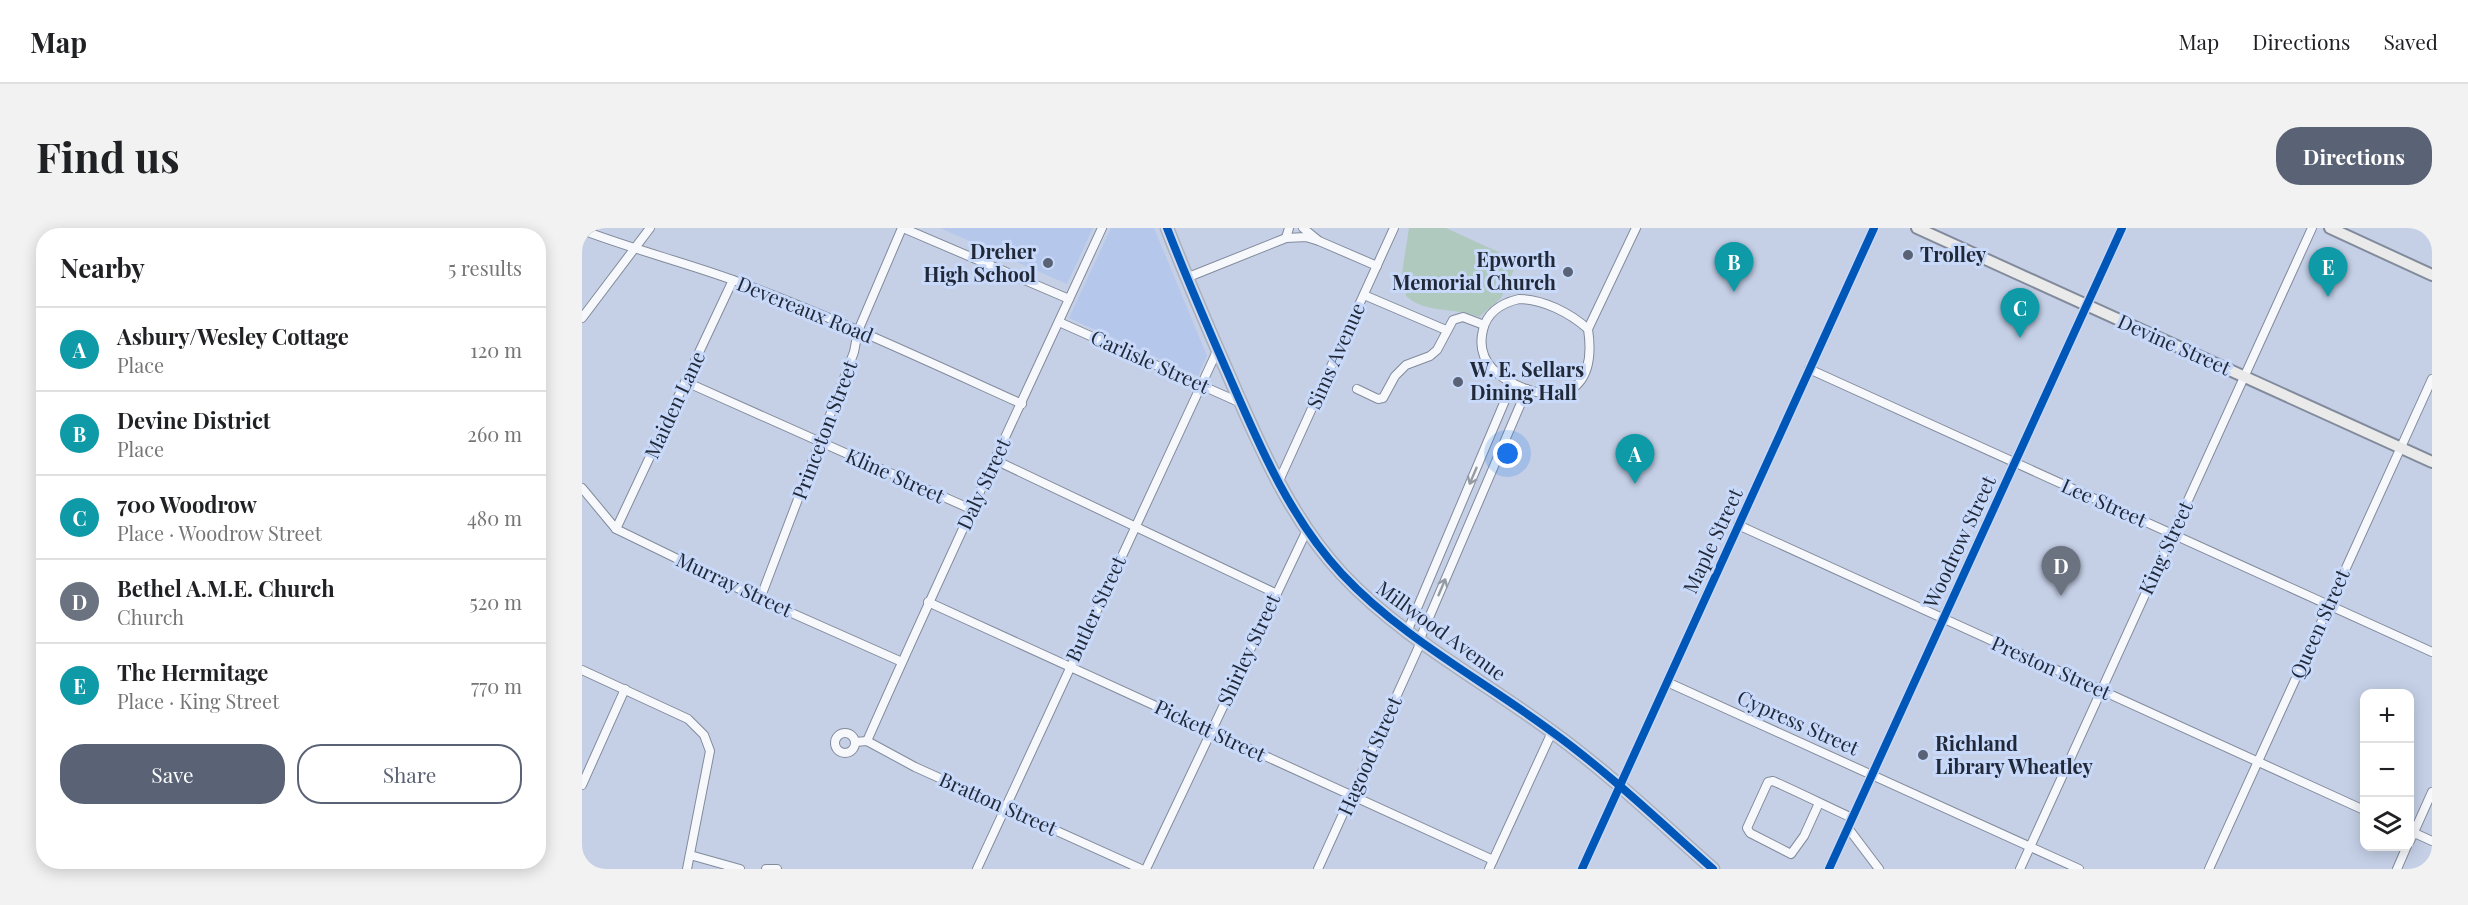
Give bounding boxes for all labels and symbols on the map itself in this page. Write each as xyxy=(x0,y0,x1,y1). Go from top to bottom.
place label: Dreher High School xyxy=(923,237,1037,287)
place label: Trolley xyxy=(1920,240,1987,267)
pin: B xyxy=(1714,242,1754,292)
place label: Epworth Memorial Church xyxy=(1392,245,1556,295)
marker: Trolley xyxy=(1901,248,1915,262)
pin: E xyxy=(2308,248,2348,297)
marker: Dreher High School xyxy=(1041,256,1055,270)
marker: Epworth Memorial Church xyxy=(1561,265,1575,279)
street label: Devereaux Road xyxy=(733,269,878,348)
pin: C xyxy=(2000,288,2040,338)
street label: Sims Avenue xyxy=(1299,298,1370,413)
street label: Devine Street xyxy=(2114,307,2236,381)
street label: Carlisle Street xyxy=(1087,322,1215,399)
street label: Maiden Lane xyxy=(637,346,710,462)
street label: Princeton Street xyxy=(785,355,863,503)
place label: W. E. Sellars Dining Hall xyxy=(1469,355,1584,405)
marker: W. E. Sellars Dining Hall xyxy=(1451,375,1465,389)
street label: Daly Street xyxy=(950,432,1016,534)
pin: A xyxy=(1616,434,1654,484)
your location xyxy=(1493,439,1522,468)
street label: Kline Street xyxy=(842,441,950,509)
one-way arrow xyxy=(1467,467,1478,485)
street label: Woodrow Street xyxy=(1916,470,2002,613)
street label: Lee Street xyxy=(2058,471,2152,533)
street label: Maple Street xyxy=(1675,483,1748,597)
street label: King Street xyxy=(2131,496,2198,598)
street label: Murray Street xyxy=(672,545,798,623)
pin: D xyxy=(2042,546,2080,596)
street label: Butler Street xyxy=(1058,550,1131,666)
street label: Queen Street xyxy=(2282,563,2355,682)
street label: Millwood Avenue xyxy=(1372,574,1512,686)
one-way arrow xyxy=(1437,578,1448,597)
street label: Shirley Street xyxy=(1210,588,1286,710)
street label: Preston Street xyxy=(1988,628,2116,705)
street label: Cypress Street xyxy=(1733,683,1865,761)
street label: Hagood Street xyxy=(1330,691,1407,819)
street label: Pickett Street xyxy=(1151,692,1271,768)
place label: Richland Library Wheatley xyxy=(1935,729,2093,779)
marker: Richland Library Wheatley xyxy=(1916,748,1930,762)
street label: Bratton Street xyxy=(935,765,1063,841)

